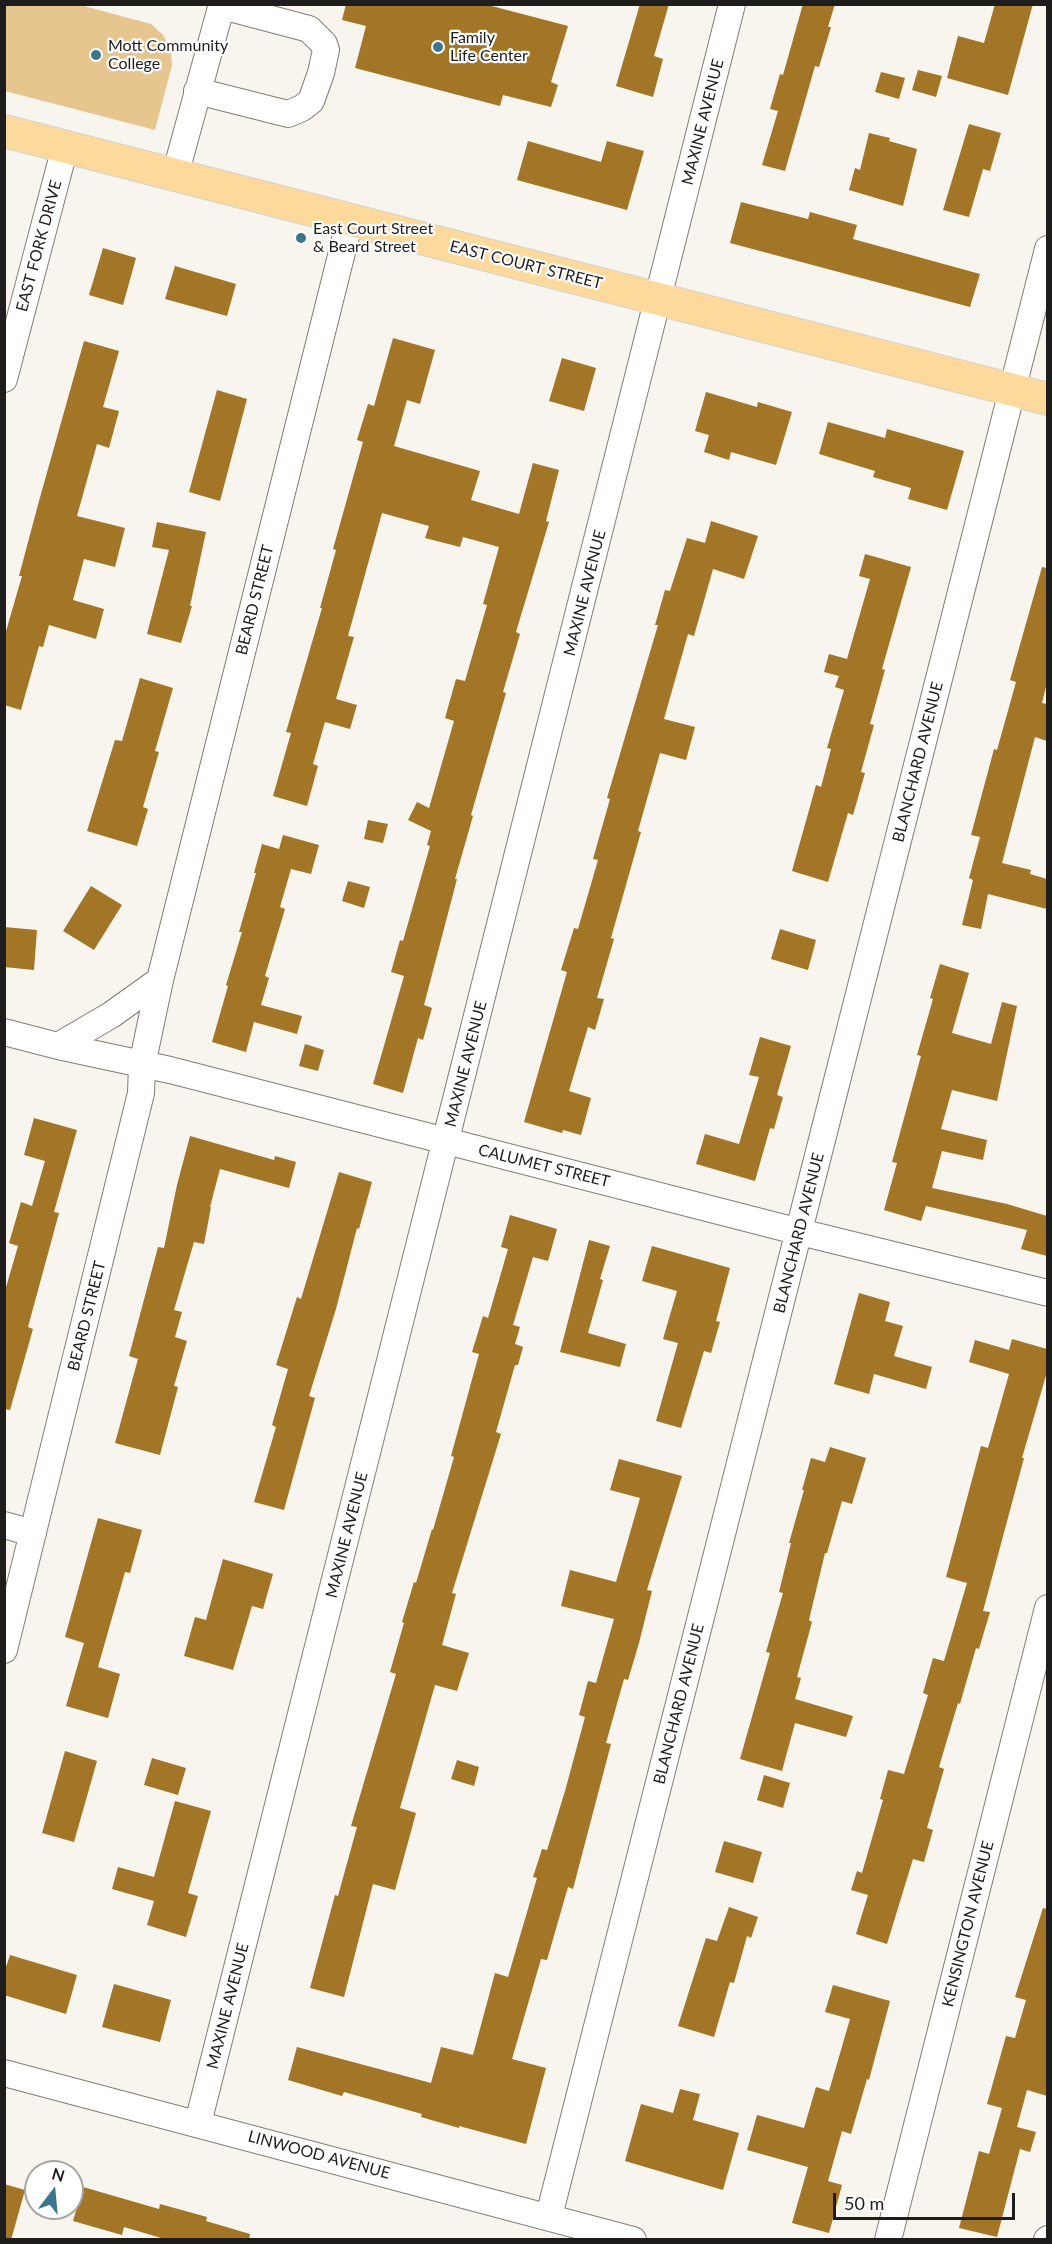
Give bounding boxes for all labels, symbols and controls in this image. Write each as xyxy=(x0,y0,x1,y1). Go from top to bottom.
place label: Family Life Center xyxy=(450,28,528,66)
place label: Mott Community College xyxy=(108,36,228,74)
marker: Family Life Center xyxy=(431,40,445,54)
marker: Mott Community College xyxy=(89,48,103,62)
street label: MAXINE AVENUE xyxy=(678,57,728,187)
street label: EAST FORK DRIVE xyxy=(12,178,66,314)
place label: East Court Street & Beard Street xyxy=(313,219,433,257)
marker: East Court Street & Beard Street xyxy=(294,231,308,245)
street label: EAST COURT STREET xyxy=(448,237,604,293)
street label: MAXINE AVENUE xyxy=(560,528,610,658)
street label: BEARD STREET xyxy=(232,543,278,657)
street label: BLANCHARD AVENUE xyxy=(889,680,947,844)
street label: MAXINE AVENUE xyxy=(441,999,491,1129)
street label: CALUMET STREET xyxy=(476,1140,612,1192)
street label: BLANCHARD AVENUE xyxy=(770,1151,828,1315)
street label: BEARD STREET xyxy=(64,1259,110,1373)
street label: MAXINE AVENUE xyxy=(322,1470,372,1600)
street label: BLANCHARD AVENUE xyxy=(650,1622,708,1786)
street label: KENSINGTON AVENUE xyxy=(938,1839,998,2009)
street label: MAXINE AVENUE xyxy=(203,1941,253,2071)
street label: LINWOOD AVENUE xyxy=(246,2127,392,2183)
north arrow xyxy=(24,2160,84,2220)
text: N xyxy=(50,2163,67,2185)
scale bar xyxy=(836,2181,1018,2219)
text: 50 m xyxy=(844,2192,884,2214)

